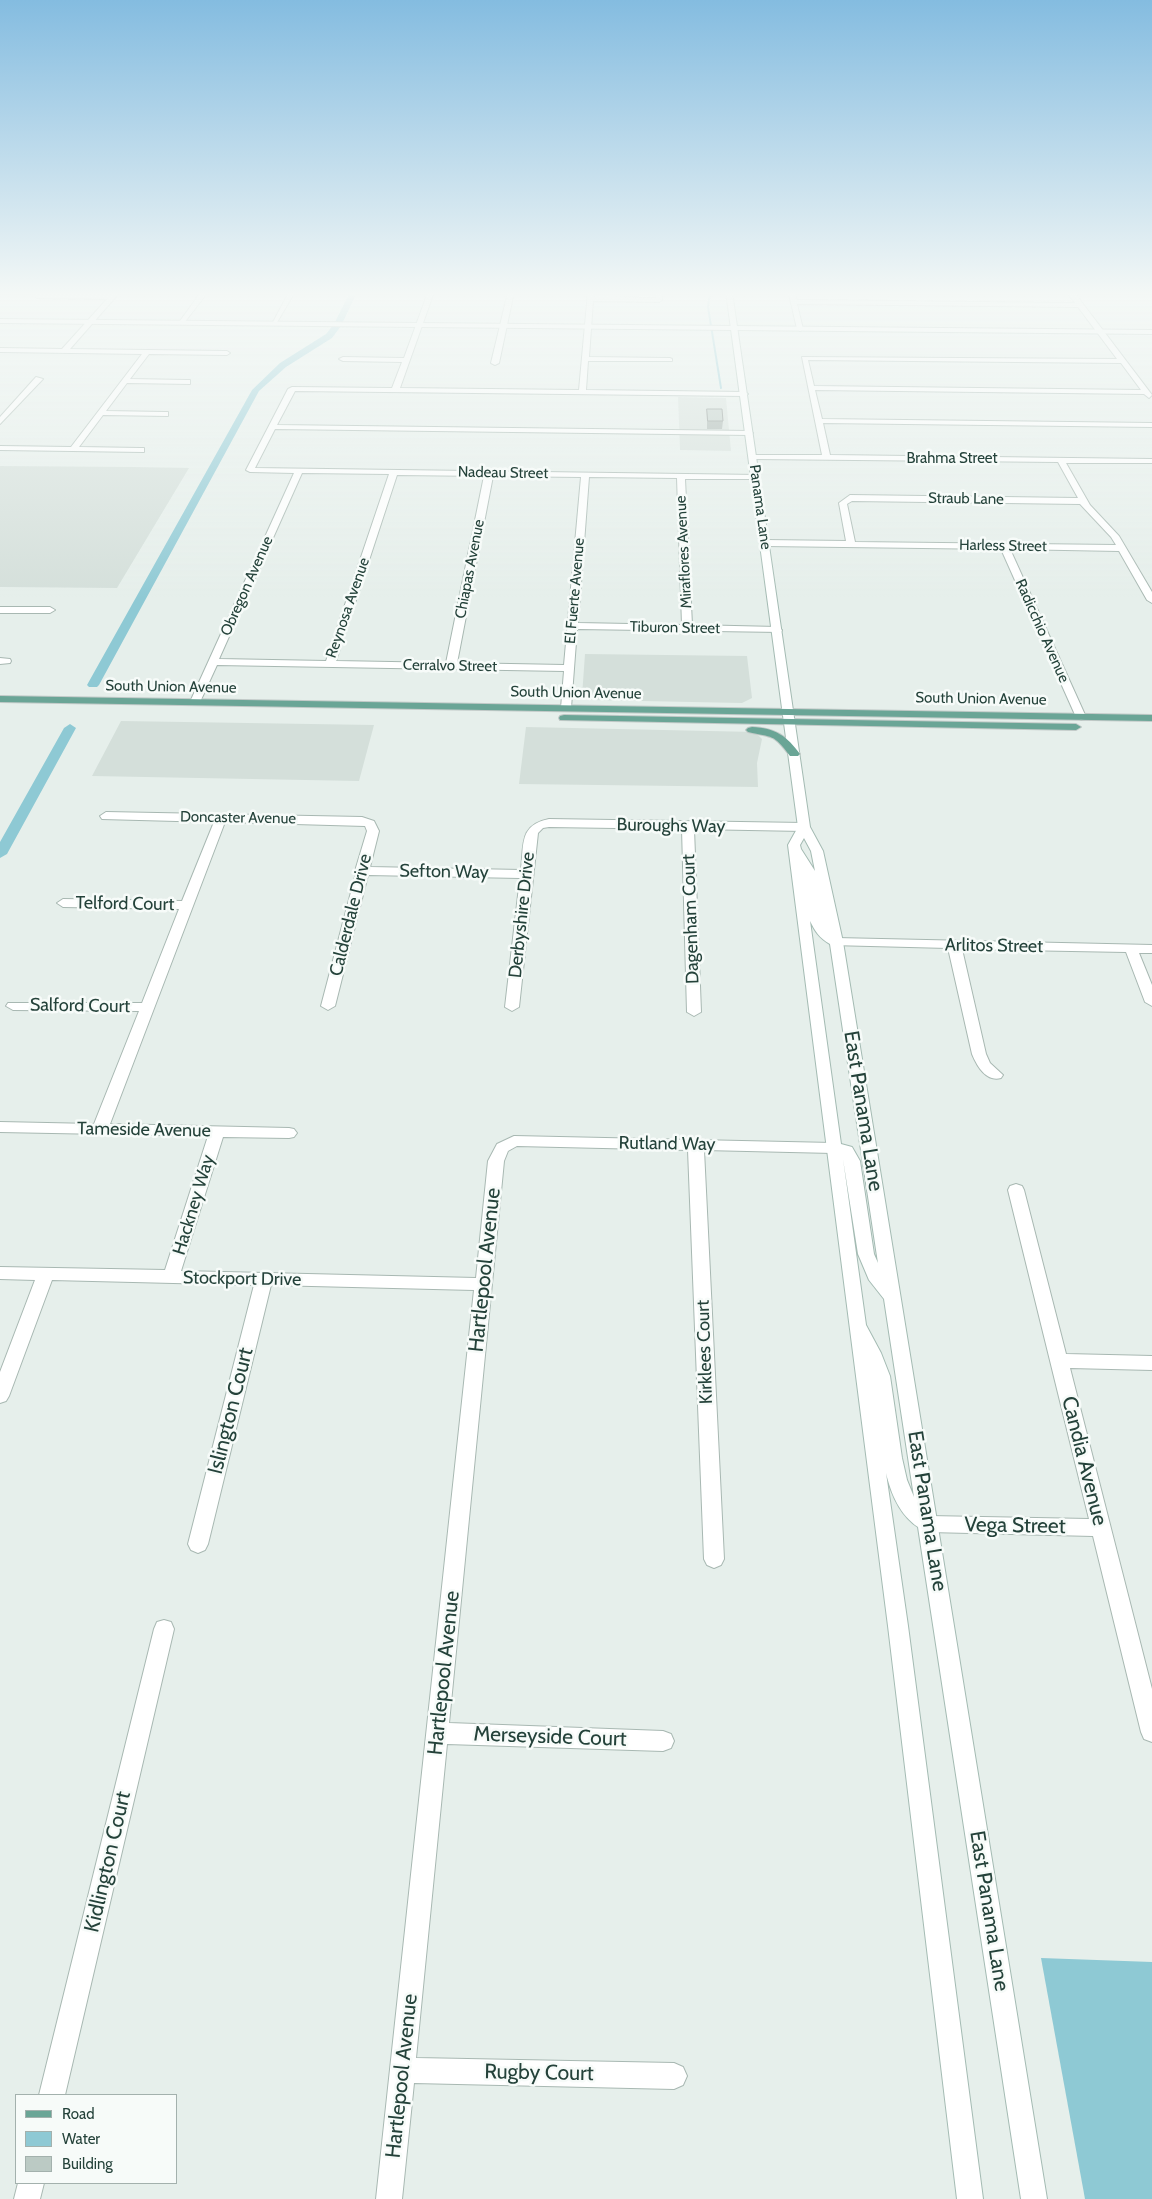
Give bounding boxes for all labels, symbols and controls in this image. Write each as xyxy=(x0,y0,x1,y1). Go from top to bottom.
street label: Brahma Street xyxy=(906,450,998,468)
street label: Nadeau Street xyxy=(458,463,548,483)
street label: Panama Lane xyxy=(745,463,775,551)
street label: Straub Lane xyxy=(928,489,1004,509)
street label: Miraflores Avenue xyxy=(672,495,696,609)
street label: Chiapas Avenue xyxy=(452,518,488,620)
street label: Obregon Avenue xyxy=(217,533,277,639)
street label: Harless Street xyxy=(959,536,1047,556)
street label: El Fuerte Avenue xyxy=(561,537,589,645)
street label: Reynosa Avenue xyxy=(322,555,374,661)
street label: Radicchio Avenue xyxy=(1011,576,1073,686)
street label: Tiburon Street xyxy=(630,618,720,638)
street label: Cerralvo Street xyxy=(403,656,497,676)
street label: South Union Avenue xyxy=(105,677,237,697)
street label: South Union Avenue xyxy=(510,683,642,703)
street label: South Union Avenue xyxy=(915,689,1047,709)
street label: Doncaster Avenue xyxy=(180,808,296,828)
street label: Buroughs Way xyxy=(616,814,726,838)
street label: Derbyshire Drive xyxy=(505,851,539,979)
street label: Calderdale Drive xyxy=(325,852,377,978)
street label: Dagenham Court xyxy=(678,854,704,984)
street label: Sefton Way xyxy=(399,860,489,884)
street label: Telford Court xyxy=(75,892,175,916)
street label: Arlitos Street xyxy=(945,934,1043,958)
street label: Salford Court xyxy=(30,994,130,1018)
street label: East Panama Lane xyxy=(838,1029,888,1193)
street label: Tameside Avenue xyxy=(77,1118,211,1142)
street label: Rutland Way xyxy=(618,1132,716,1156)
street label: Hackney Way xyxy=(169,1152,219,1258)
street label: Hartlepool Avenue xyxy=(464,1187,506,1353)
street label: Stockport Drive xyxy=(183,1267,301,1291)
street label: Kirklees Court xyxy=(692,1300,718,1404)
street label: Islington Court xyxy=(203,1345,259,1477)
street label: Candia Avenue xyxy=(1056,1394,1112,1528)
street label: East Panama Lane xyxy=(902,1429,952,1593)
street label: Vega Street xyxy=(964,1513,1066,1539)
street label: Hartlepool Avenue xyxy=(423,1590,465,1756)
street label: Merseyside Court xyxy=(473,1722,627,1752)
street label: Kidlington Court xyxy=(80,1789,136,1935)
street label: East Panama Lane xyxy=(964,1829,1014,1993)
street label: Hartlepool Avenue xyxy=(381,1993,423,2159)
street label: Rugby Court xyxy=(484,2059,594,2087)
legend xyxy=(15,2094,178,2184)
text: Road xyxy=(62,2105,95,2123)
text: Water xyxy=(62,2130,100,2148)
text: Building xyxy=(62,2155,113,2173)

